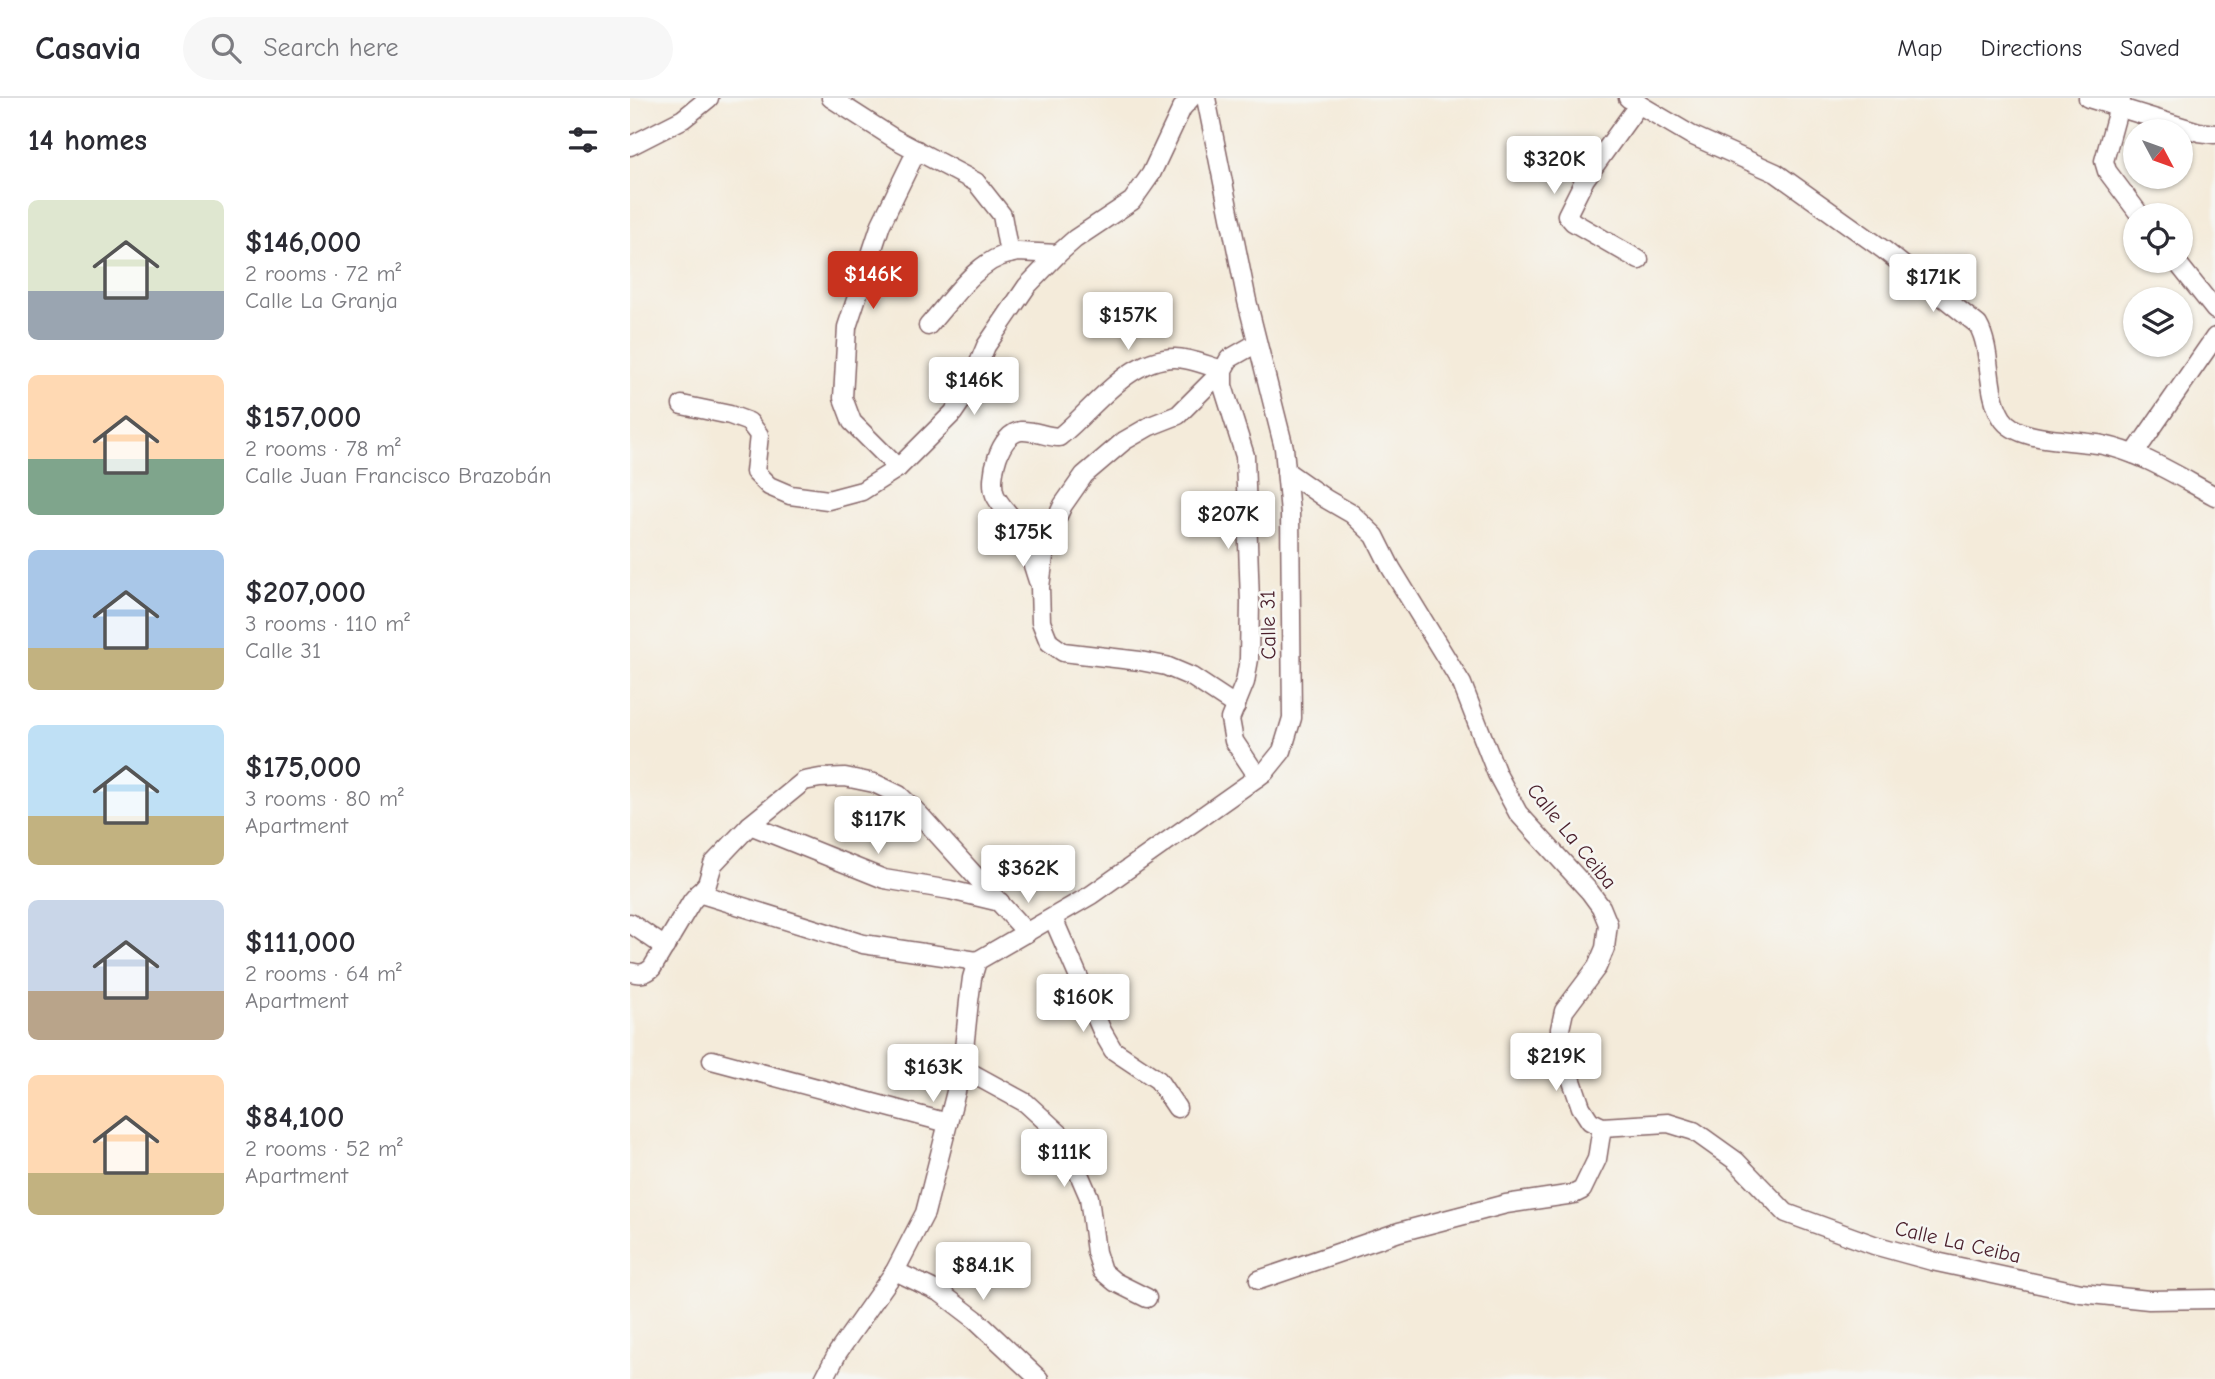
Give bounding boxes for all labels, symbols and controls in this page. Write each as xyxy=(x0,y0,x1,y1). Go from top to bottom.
search box xyxy=(183,17,673,80)
text: Casavia xyxy=(35,29,141,67)
icon: search xyxy=(207,29,245,67)
text: Search here xyxy=(263,33,399,63)
text: Map xyxy=(1897,34,1943,62)
text: Directions xyxy=(1981,34,2082,62)
text: Saved xyxy=(2120,34,2180,62)
north arrow xyxy=(2123,119,2193,189)
map controls xyxy=(2123,119,2193,357)
icon: filters xyxy=(564,121,602,159)
text: 14 homes xyxy=(28,123,147,158)
pin: $320K xyxy=(1505,136,1603,196)
text: $320K xyxy=(1523,145,1585,172)
button: locate xyxy=(2123,203,2193,273)
text: $146,000 xyxy=(245,225,362,260)
icon: home xyxy=(84,228,168,312)
pin: $146K xyxy=(824,252,922,311)
pin: $171K xyxy=(1884,254,1982,314)
text: 2 rooms · 72 m² xyxy=(245,260,401,287)
text: $146K xyxy=(844,260,902,287)
text: $171K xyxy=(1905,263,1961,290)
text: Calle La Granja xyxy=(245,287,398,314)
button: layers xyxy=(2123,287,2193,357)
pin: $157K xyxy=(1079,292,1177,352)
text: $157K xyxy=(1099,301,1157,328)
pin: $146K xyxy=(925,358,1023,417)
text: $146K xyxy=(945,366,1003,393)
text: $157,000 xyxy=(245,400,362,435)
icon: home xyxy=(84,403,168,487)
text: 2 rooms · 78 m² xyxy=(245,435,401,462)
text: Calle Juan Francisco Brazobán xyxy=(245,462,551,489)
pin: $207K xyxy=(1179,491,1277,551)
text: $207K xyxy=(1197,500,1259,527)
pin: $175K xyxy=(974,510,1072,569)
text: $175K xyxy=(994,518,1052,545)
text: $207,000 xyxy=(245,575,366,610)
icon: home xyxy=(84,578,168,662)
street label: Calle 31 xyxy=(1255,590,1281,660)
text: 3 rooms · 110 m² xyxy=(245,610,410,637)
text: Calle 31 xyxy=(245,637,321,664)
text: $175,000 xyxy=(245,750,362,785)
icon: home xyxy=(84,753,168,837)
street label: Calle La Ceiba xyxy=(1522,778,1622,894)
text: 3 rooms · 80 m² xyxy=(245,785,404,812)
pin: $117K xyxy=(829,796,927,856)
text: $117K xyxy=(850,805,906,832)
text: Apartment xyxy=(245,812,348,839)
pin: $362K xyxy=(979,846,1077,905)
text: $362K xyxy=(997,854,1059,881)
text: $111,000 xyxy=(245,925,356,960)
icon: home xyxy=(84,928,168,1012)
text: 2 rooms · 64 m² xyxy=(245,960,402,987)
pin: $160K xyxy=(1034,974,1132,1034)
text: $160K xyxy=(1052,983,1114,1010)
text: Apartment xyxy=(245,987,348,1014)
pin: $219K xyxy=(1507,1034,1605,1093)
text: $219K xyxy=(1526,1042,1586,1069)
pin: $163K xyxy=(884,1044,982,1104)
text: $163K xyxy=(903,1053,963,1080)
text: $84,100 xyxy=(245,1100,344,1135)
icon: home xyxy=(84,1103,168,1187)
pin: $111K xyxy=(1015,1130,1113,1189)
text: 2 rooms · 52 m² xyxy=(245,1135,403,1162)
text: $111K xyxy=(1037,1138,1091,1165)
text: Apartment xyxy=(245,1162,348,1189)
street label: Calle La Ceiba xyxy=(1893,1216,2023,1268)
pin: $84.1K xyxy=(926,1242,1040,1302)
text: $84.1K xyxy=(952,1251,1014,1278)

